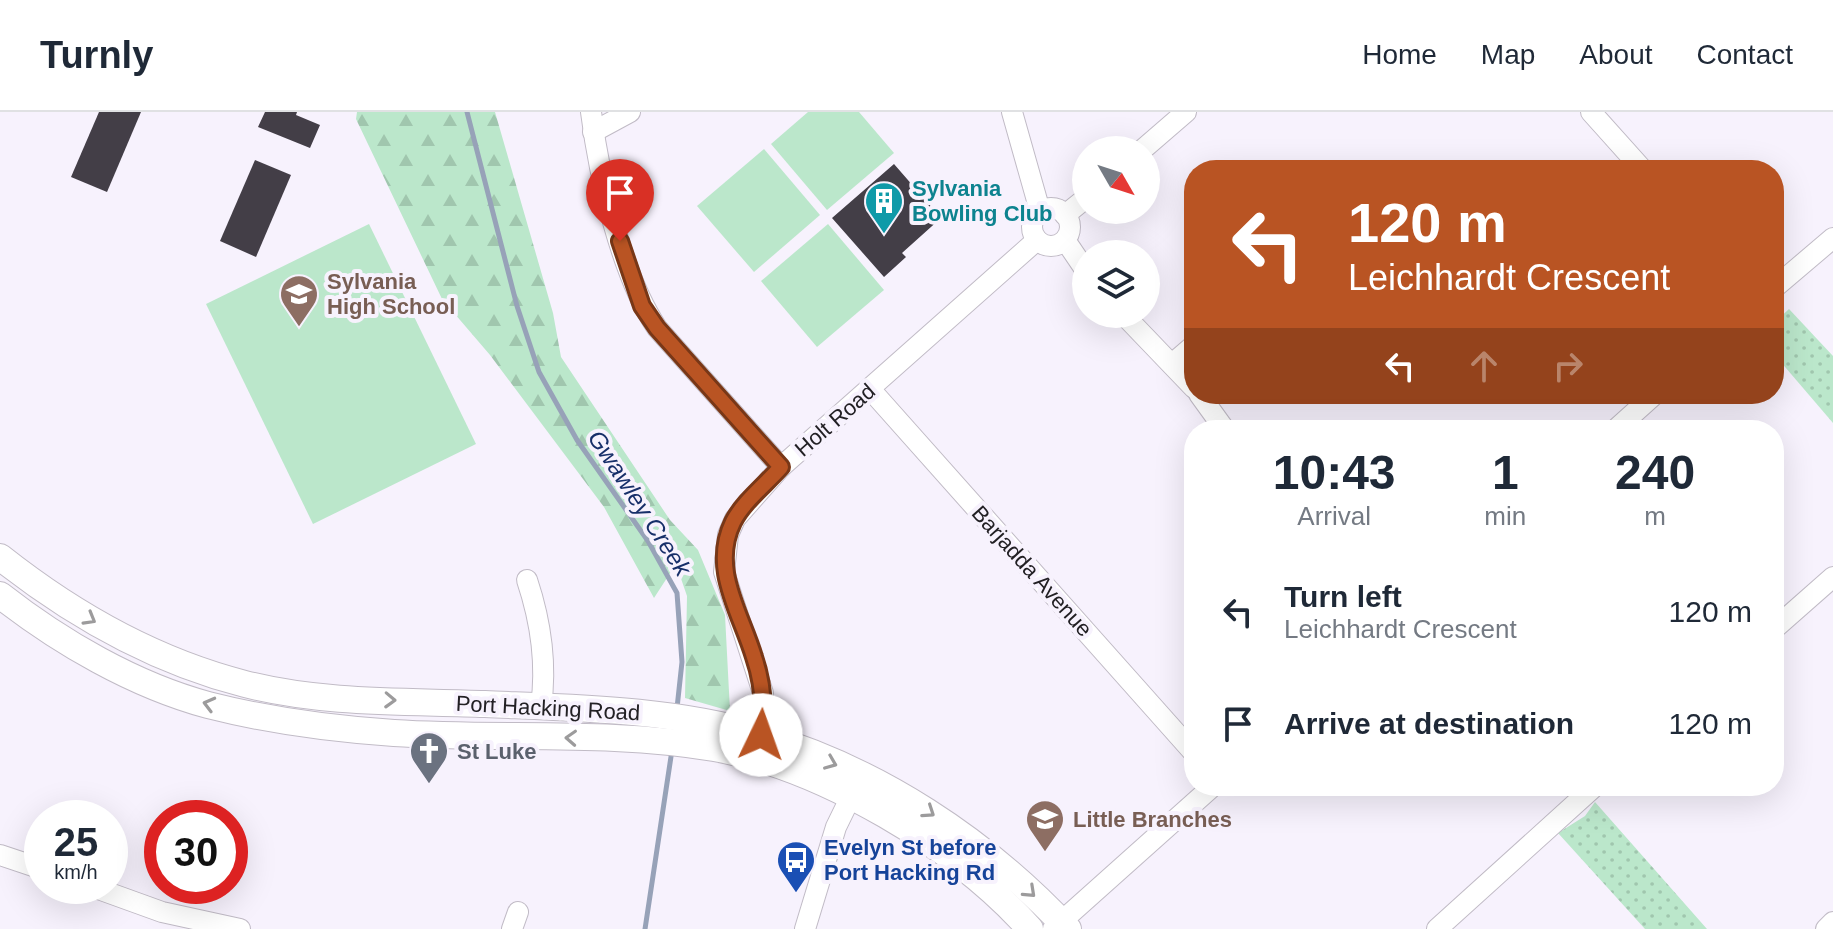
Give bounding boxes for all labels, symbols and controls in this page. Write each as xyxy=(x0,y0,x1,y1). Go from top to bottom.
text: Turnly xyxy=(40,34,153,76)
text: Home xyxy=(1362,39,1437,70)
text: Map xyxy=(1481,39,1535,70)
text: About xyxy=(1579,39,1653,70)
text: Contact xyxy=(1697,39,1793,70)
north arrow xyxy=(1072,136,1160,224)
map controls xyxy=(1072,136,1160,328)
pin xyxy=(586,159,654,241)
icon: arrive xyxy=(598,171,642,215)
place label: Sylvania Bowling Club xyxy=(912,176,1053,226)
building icon: Sylvania Bowling Club xyxy=(863,180,905,235)
text: 120 m xyxy=(1348,191,1507,254)
icon: left xyxy=(1216,192,1320,296)
button: layers xyxy=(1072,240,1160,328)
text: Leichhardt Crescent xyxy=(1348,257,1670,298)
place label: Sylvania High School xyxy=(327,269,455,319)
school or university icon: Sylvania High School xyxy=(278,273,320,328)
icon: left xyxy=(1378,344,1422,388)
icon: ahead xyxy=(1462,344,1506,388)
icon: right xyxy=(1546,344,1590,388)
street label: Holt Road xyxy=(790,378,880,462)
water label: Gwawley Creek xyxy=(583,425,698,582)
text: 10:43 xyxy=(1273,446,1396,499)
text: 1 xyxy=(1492,446,1519,499)
text: 240 xyxy=(1615,446,1695,499)
street label: Barjadda Avenue xyxy=(967,501,1097,641)
text: Arrival xyxy=(1297,501,1371,531)
text: min xyxy=(1484,501,1526,531)
text: m xyxy=(1644,501,1666,531)
text: Turn left xyxy=(1284,580,1402,613)
icon: left xyxy=(1216,590,1260,634)
text: 120 m xyxy=(1669,595,1752,628)
one-way arrow xyxy=(82,610,96,625)
text: Leichhardt Crescent xyxy=(1284,614,1517,644)
street label: Port Hacking Road xyxy=(455,691,641,725)
one-way arrow xyxy=(384,692,397,709)
position arrow xyxy=(719,693,803,777)
one-way arrow xyxy=(202,697,216,713)
icon: arrive xyxy=(1216,702,1260,746)
text: Arrive at destination xyxy=(1284,707,1574,740)
text: 120 m xyxy=(1669,707,1752,740)
one-way arrow xyxy=(564,729,577,746)
church icon: St Luke xyxy=(408,730,450,785)
place label: St Luke xyxy=(457,739,536,764)
one-way arrow xyxy=(823,753,837,770)
school or university icon: Little Branches xyxy=(1024,798,1066,853)
speed limit sign: 30 xyxy=(144,800,248,904)
one-way arrow xyxy=(921,802,935,817)
place label: Little Branches xyxy=(1073,807,1232,832)
text: 25 xyxy=(54,820,98,864)
place label: Evelyn St before Port Hacking Rd xyxy=(824,835,996,885)
bus stop icon: Evelyn St before Port Hacking Rd xyxy=(775,839,817,894)
text: km/h xyxy=(54,861,98,883)
one-way arrow xyxy=(1021,883,1035,898)

